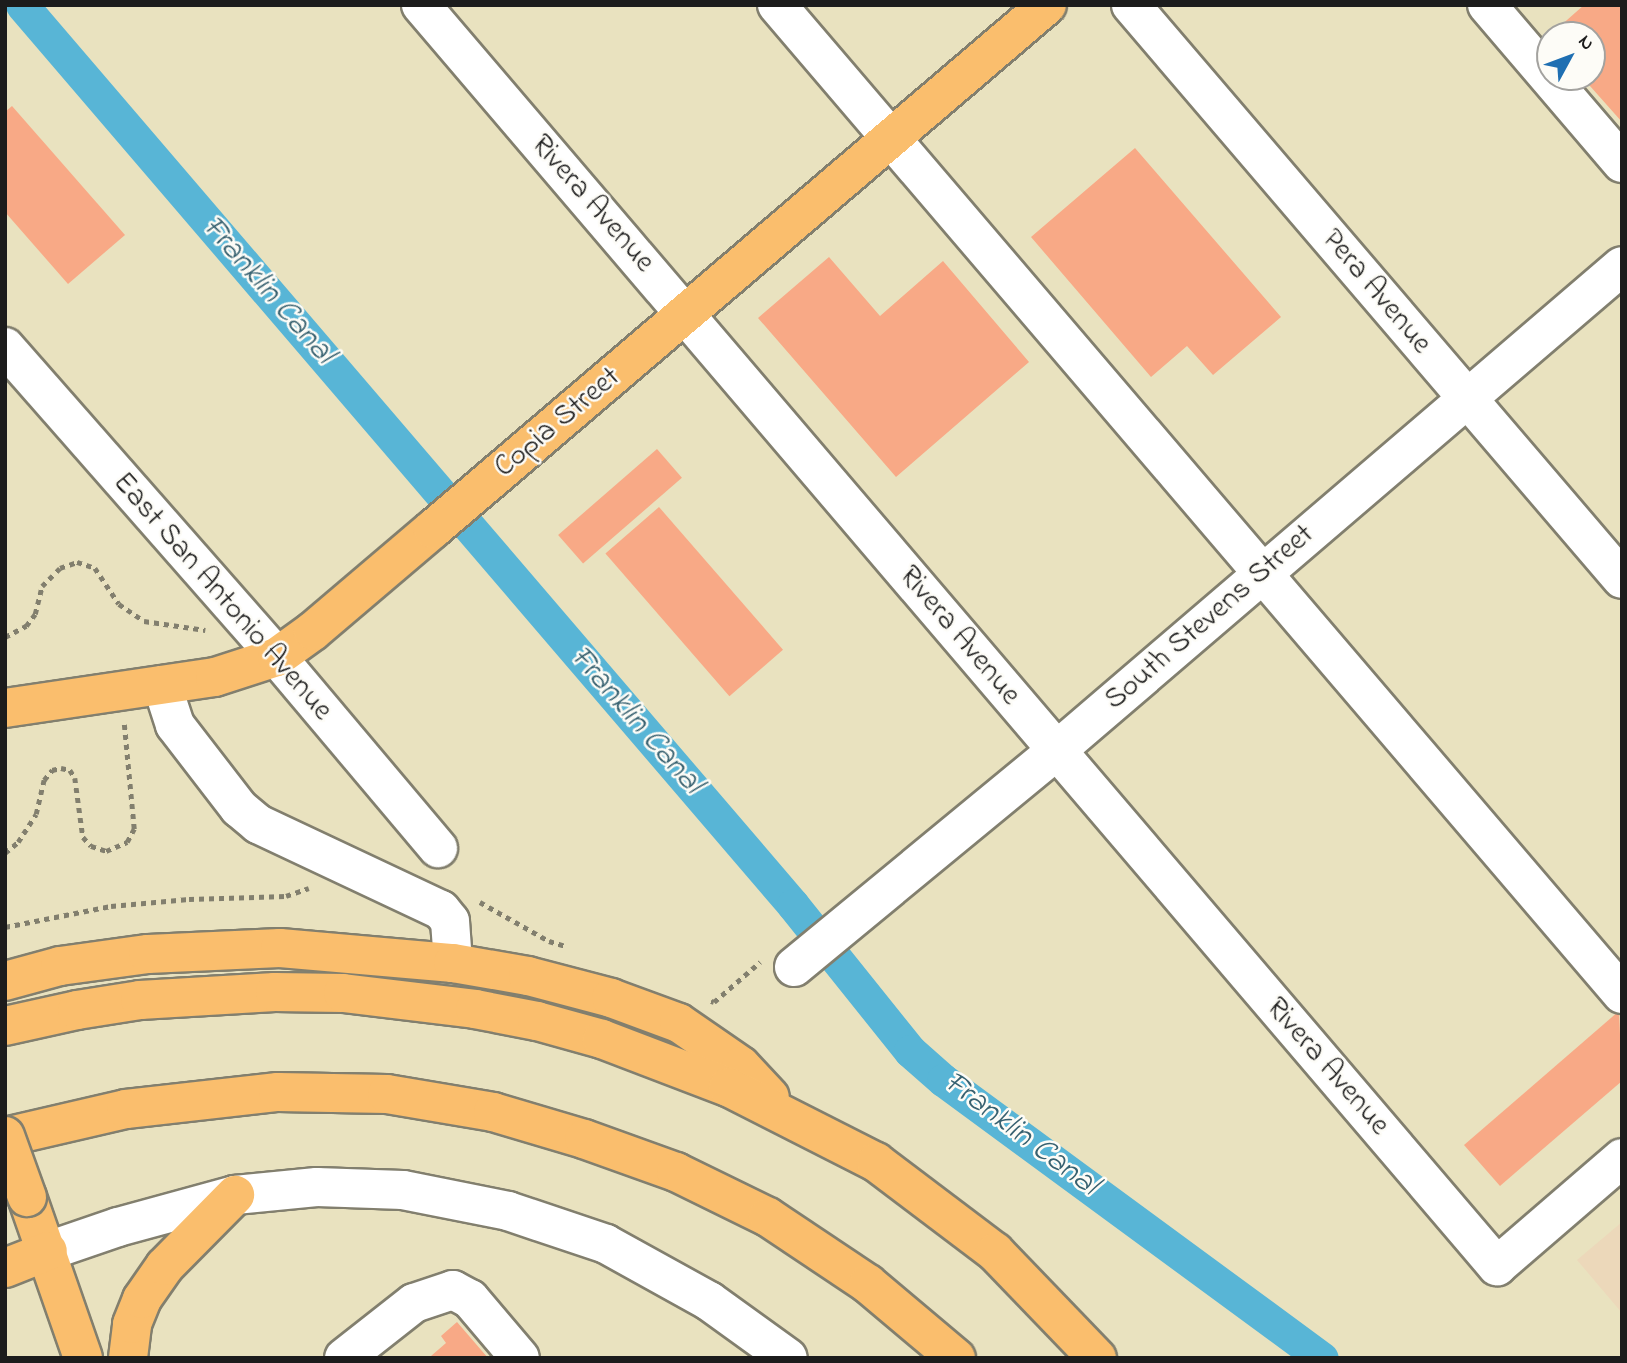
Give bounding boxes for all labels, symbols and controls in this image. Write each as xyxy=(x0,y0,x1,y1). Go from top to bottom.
north arrow xyxy=(1536,21,1606,91)
text: N xyxy=(1571,30,1600,57)
street label: Rivera Avenue xyxy=(522,128,662,280)
water label: Franklin Canal xyxy=(192,209,342,373)
street label: Pera Avenue xyxy=(1313,222,1439,362)
street label: Copia Street xyxy=(488,360,628,486)
street label: East San Antonio Avenue xyxy=(104,466,340,728)
street label: South Stevens Street xyxy=(1098,517,1322,719)
street label: Rivera Avenue xyxy=(890,559,1028,713)
water label: Franklin Canal xyxy=(560,639,710,803)
street label: Rivera Avenue xyxy=(1257,991,1397,1143)
water label: Franklin Canal xyxy=(935,1064,1105,1206)

